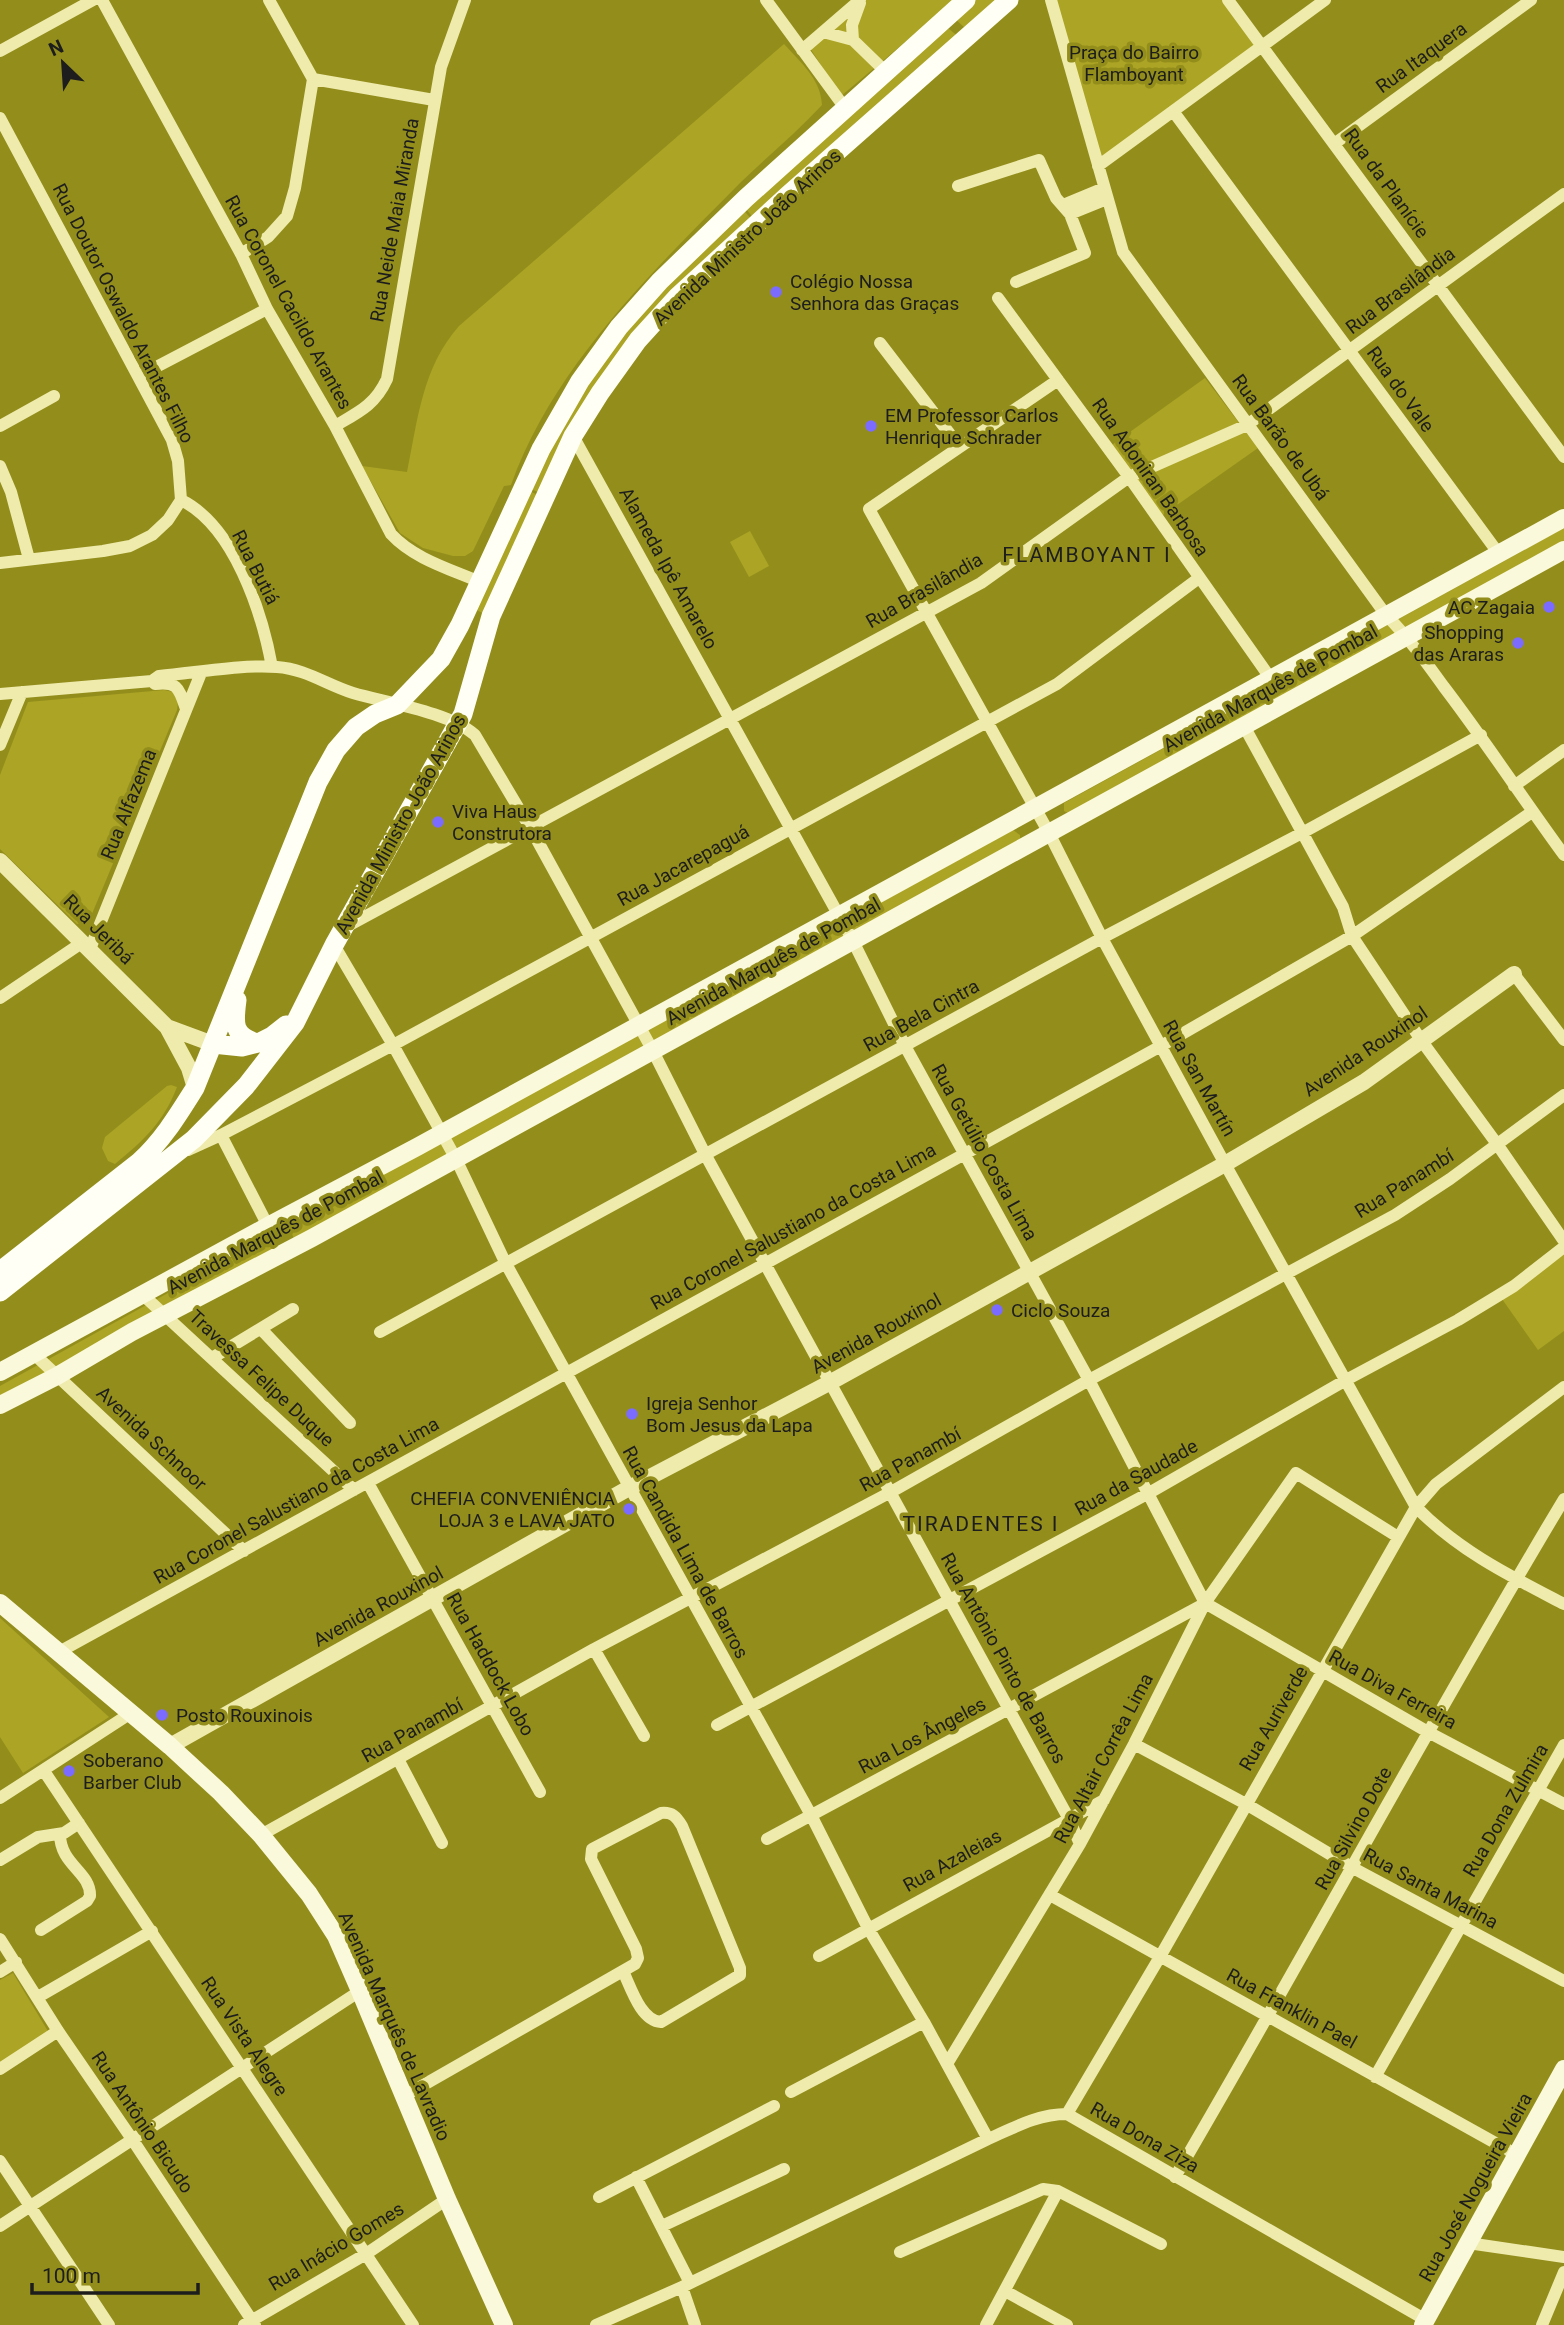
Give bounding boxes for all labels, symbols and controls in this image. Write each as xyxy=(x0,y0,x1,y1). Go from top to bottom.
street label: Rua Itaquera xyxy=(1371,17,1471,98)
north arrow xyxy=(28,28,98,98)
text: N xyxy=(45,35,67,61)
park label: Praça do Bairro Flamboyant xyxy=(1069,41,1199,86)
street label: Rua Neide Maia Miranda xyxy=(365,116,424,324)
street label: Rua da Planície xyxy=(1339,124,1434,243)
street label: Avenida Ministro João Arinos xyxy=(649,144,846,330)
street label: Rua Doutor Oswaldo Arantes Filho xyxy=(48,179,199,447)
street label: Rua Coronel Cacildo Arantes xyxy=(220,191,357,413)
street label: Rua Brasilândia xyxy=(1341,242,1460,339)
place label: Colégio Nossa Senhora das Graças xyxy=(790,270,959,315)
marker: Colégio Nossa Senhora das Graças xyxy=(768,284,784,300)
street label: Rua do Vale xyxy=(1362,342,1439,437)
street label: Rua Barão de Ubá xyxy=(1227,370,1334,505)
street label: Rua Adoniran Barbosa xyxy=(1087,394,1214,561)
place label: EM Professor Carlos Henrique Schrader xyxy=(885,404,1059,449)
marker: EM Professor Carlos Henrique Schrader xyxy=(863,418,879,434)
street label: Alameda Ipê Amarelo xyxy=(614,483,723,653)
street label: Rua Butiá xyxy=(227,526,284,608)
district label: FLAMBOYANT I xyxy=(1002,543,1172,567)
street label: Rua Brasilândia xyxy=(862,548,987,633)
place label: AC Zagaia xyxy=(1448,596,1535,619)
marker: AC Zagaia xyxy=(1541,599,1557,615)
street label: Avenida Marquês de Pombal xyxy=(1159,620,1381,757)
place label: Shopping das Araras xyxy=(1413,621,1504,666)
marker: Shopping das Araras xyxy=(1510,635,1526,651)
street label: Avenida Ministro João Arinos xyxy=(330,710,471,938)
street label: Rua Alfazema xyxy=(96,745,161,863)
place label: Viva Haus Construtora xyxy=(452,800,552,845)
marker: Viva Haus Construtora xyxy=(430,814,446,830)
street label: Rua Jacarepaguá xyxy=(613,820,753,911)
street label: Rua Jeribá xyxy=(59,889,139,969)
street label: Avenida Marquês de Pombal xyxy=(662,893,884,1030)
street label: Rua Bela Cintra xyxy=(859,974,983,1057)
street label: Avenida Rouxinol xyxy=(1299,1001,1432,1101)
street label: Rua San Martín xyxy=(1158,1016,1241,1140)
street label: Rua Getúlio Costa Lima xyxy=(927,1060,1043,1244)
street label: Rua Coronel Salustiano da Costa Lima xyxy=(646,1138,940,1315)
street label: Rua Panambí xyxy=(1351,1143,1459,1223)
street label: Avenida Marquês de Pombal xyxy=(163,1166,387,1299)
street label: Avenida Rouxinol xyxy=(807,1288,945,1379)
place label: Ciclo Souza xyxy=(1011,1299,1110,1322)
marker: Ciclo Souza xyxy=(989,1302,1005,1318)
street label: Travessa Felipe Duque xyxy=(184,1305,339,1452)
street label: Avenida Schnoor xyxy=(92,1381,212,1496)
place label: Igreja Senhor Bom Jesus da Lapa xyxy=(646,1392,813,1437)
marker: Igreja Senhor Bom Jesus da Lapa xyxy=(624,1406,640,1422)
street label: Rua Coronel Salustiano da Costa Lima xyxy=(149,1412,443,1589)
street label: Rua Panambí xyxy=(856,1422,966,1497)
street label: Rua da Saudade xyxy=(1071,1434,1202,1521)
street label: Rua Candida Lima de Barros xyxy=(618,1442,754,1662)
place label: CHEFIA CONVENIÊNCIA LOJA 3 e LAVA JATO xyxy=(410,1487,616,1532)
marker: CHEFIA CONVENIÊNCIA LOJA 3 e LAVA JATO xyxy=(621,1501,637,1517)
district label: TIRADENTES I xyxy=(902,1512,1060,1536)
street label: Rua Antônio Pinto de Barros xyxy=(936,1549,1071,1768)
street label: Avenida Rouxinol xyxy=(309,1561,447,1652)
street label: Rua Haddock Lobo xyxy=(442,1589,539,1740)
street label: Rua Diva Ferreira xyxy=(1325,1645,1461,1734)
street label: Rua Auriverde xyxy=(1234,1662,1313,1775)
street label: Rua Altair Corrêa Lima xyxy=(1049,1669,1158,1847)
street label: Rua Los Ângeles xyxy=(855,1692,990,1779)
street label: Rua Panambí xyxy=(358,1693,468,1768)
place label: Posto Rouxinois xyxy=(176,1704,313,1727)
marker: Posto Rouxinois xyxy=(154,1707,170,1723)
street label: Rua Dona Zulmira xyxy=(1458,1740,1553,1881)
place label: Soberano Barber Club xyxy=(83,1749,182,1794)
marker: Soberano Barber Club xyxy=(61,1763,77,1779)
street label: Rua Silvino Dote xyxy=(1310,1763,1397,1894)
street label: Rua Azaleias xyxy=(899,1824,1005,1897)
street label: Rua Santa Marina xyxy=(1359,1843,1502,1934)
street label: Avenida Marquês de Lavradio xyxy=(333,1908,456,2144)
street label: Rua Franklin Pael xyxy=(1223,1963,1361,2054)
street label: Rua Vista Alegre xyxy=(196,1972,293,2100)
street label: Rua Antônio Bicudo xyxy=(87,2047,199,2198)
street label: Rua José Nogueira Vieira xyxy=(1414,2089,1537,2286)
street label: Rua Dona Ziza xyxy=(1086,2097,1203,2178)
street label: Rua Inácio Gomes xyxy=(264,2197,408,2296)
scale bar xyxy=(32,2252,198,2296)
text: 100 m xyxy=(42,2264,101,2288)

